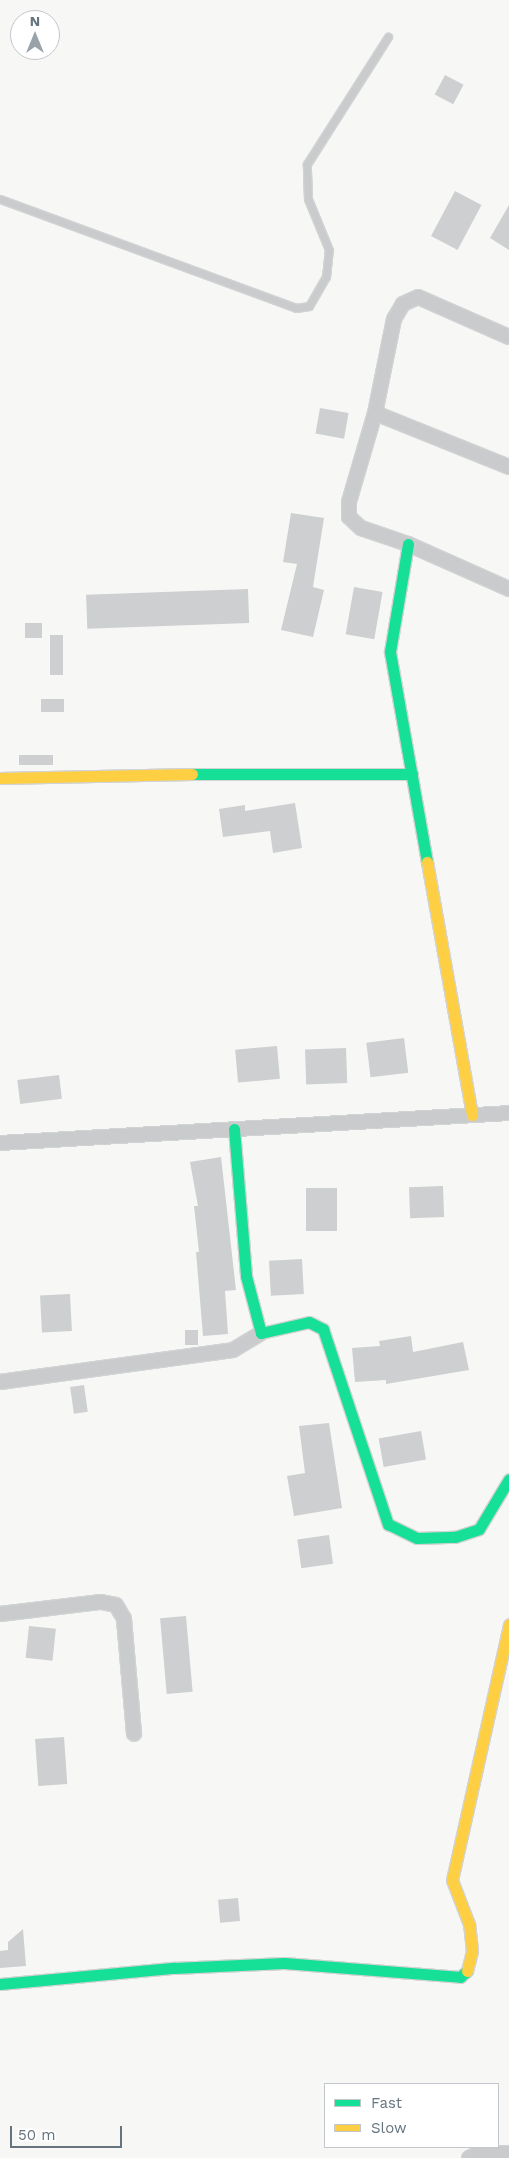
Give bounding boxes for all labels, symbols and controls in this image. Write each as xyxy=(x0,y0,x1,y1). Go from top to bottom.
north arrow xyxy=(10,10,60,60)
text: N xyxy=(30,13,40,29)
legend xyxy=(324,2083,499,2148)
text: Fast xyxy=(371,2094,402,2112)
scale bar xyxy=(12,2116,125,2148)
text: Slow xyxy=(371,2119,407,2137)
text: 50 m xyxy=(18,2126,55,2144)

